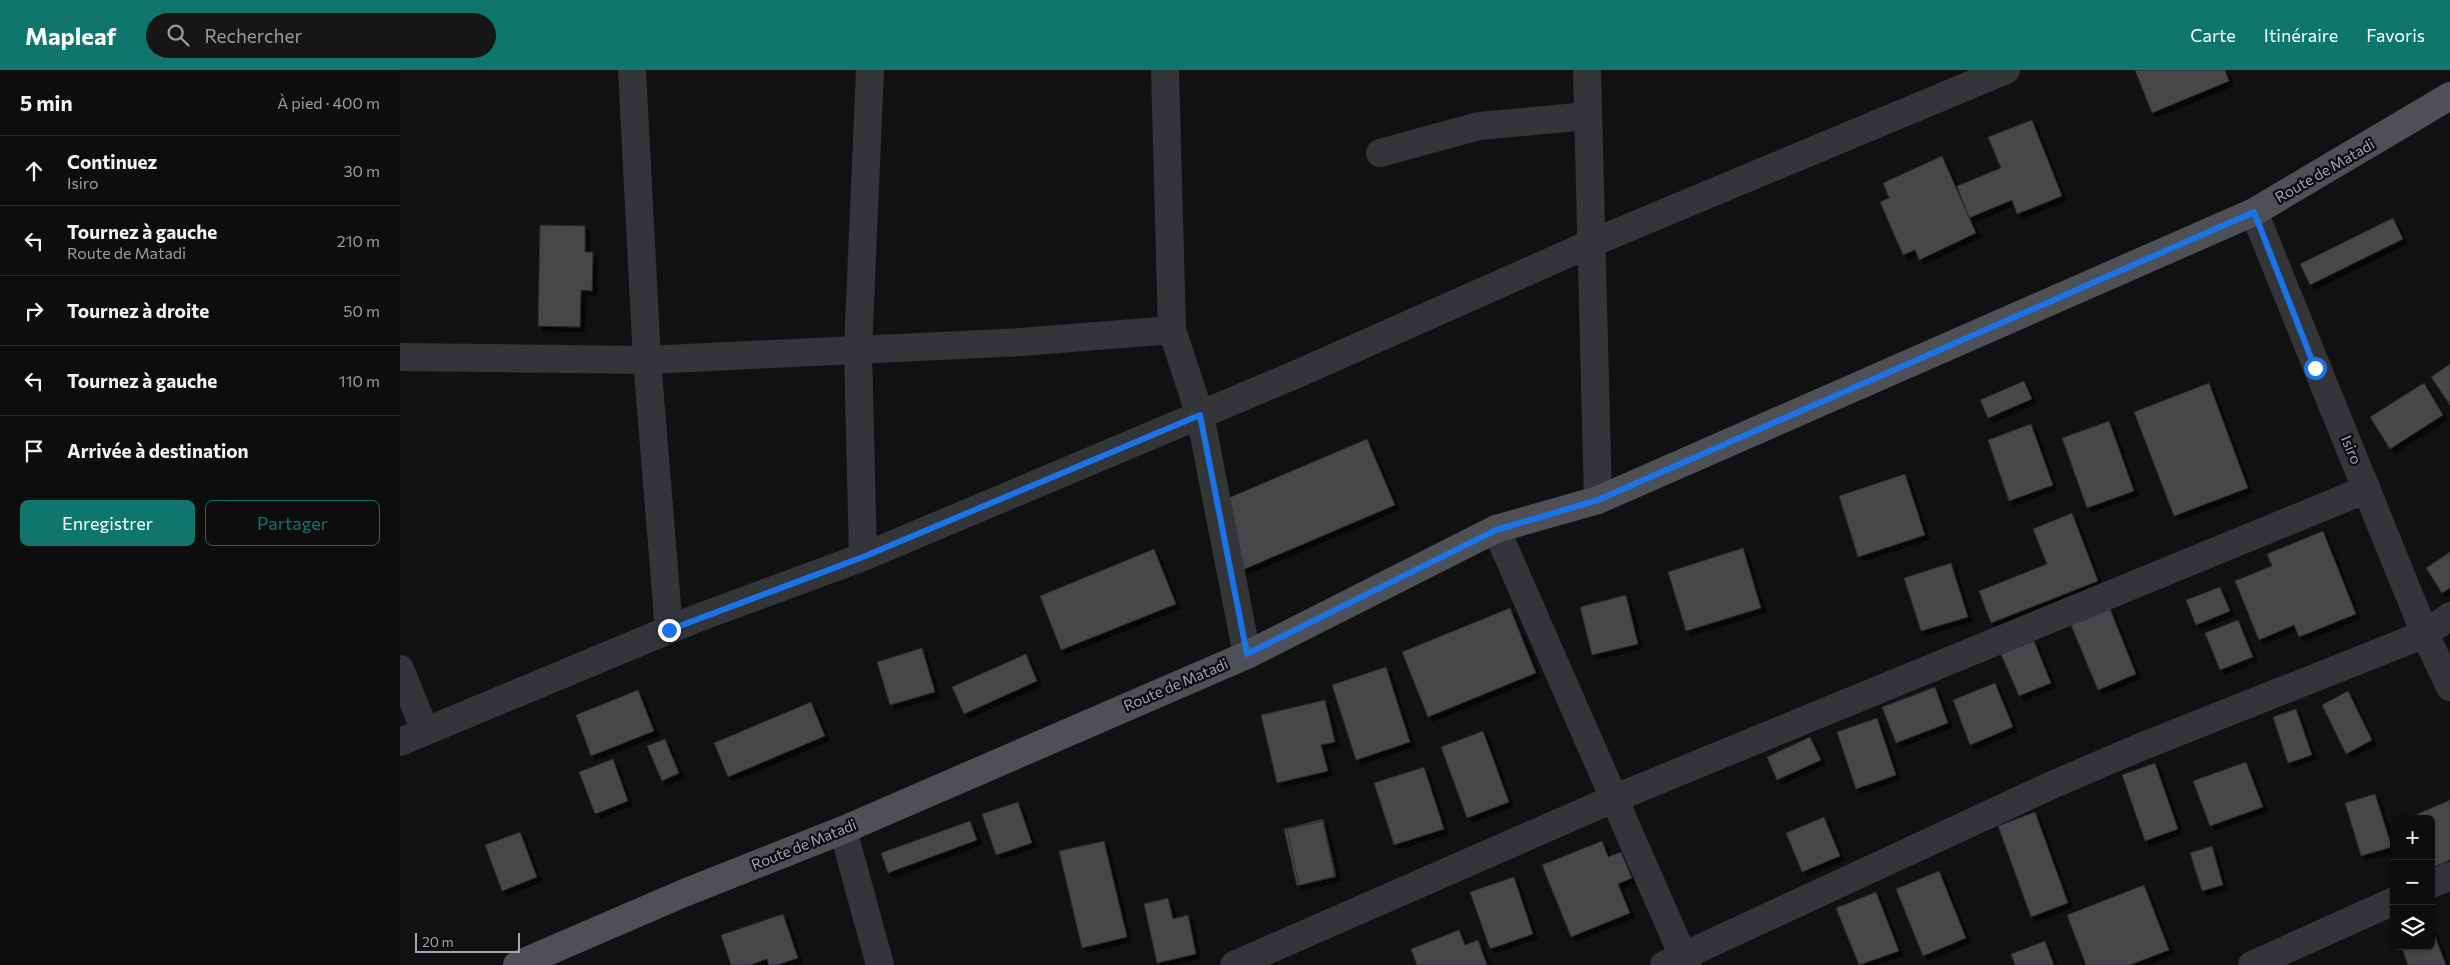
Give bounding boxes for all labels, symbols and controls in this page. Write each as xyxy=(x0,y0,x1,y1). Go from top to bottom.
search box xyxy=(146,13,496,58)
text: Mapleaf xyxy=(25,21,116,50)
icon: search xyxy=(164,21,192,49)
text: Rechercher xyxy=(204,24,302,47)
text: Carte xyxy=(2190,24,2236,46)
text: Itinéraire xyxy=(2264,24,2338,46)
text: Favoris xyxy=(2366,24,2425,46)
text: 5 min xyxy=(20,90,73,115)
text: À pied · 400 m xyxy=(277,93,380,112)
street label: Route de Matadi xyxy=(2272,134,2377,206)
text: Continuez xyxy=(67,150,157,173)
icon: ahead xyxy=(20,157,48,185)
text: 30 m xyxy=(343,161,380,180)
text: Isiro xyxy=(67,173,99,192)
text: Tournez à gauche xyxy=(67,220,217,243)
icon: left xyxy=(20,227,48,255)
text: 210 m xyxy=(337,231,380,250)
text: Route de Matadi xyxy=(67,243,186,262)
icon: right xyxy=(20,297,48,325)
text: Tournez à droite xyxy=(67,299,209,322)
text: 50 m xyxy=(343,301,380,320)
route start xyxy=(2304,357,2327,380)
icon: left xyxy=(20,367,48,395)
text: Tournez à gauche xyxy=(67,369,217,392)
text: 110 m xyxy=(339,371,380,390)
street label: Isiro xyxy=(2338,432,2366,467)
icon: arrive xyxy=(20,437,48,465)
text: Arrivée à destination xyxy=(67,439,249,462)
button: Enregistrer xyxy=(20,500,195,546)
button: Partager xyxy=(205,500,380,546)
route end xyxy=(658,619,681,642)
street label: Route de Matadi xyxy=(1121,654,1231,714)
street label: Route de Matadi xyxy=(748,815,859,873)
map controls xyxy=(2390,815,2435,950)
button: + xyxy=(2390,815,2435,860)
button: − xyxy=(2390,860,2435,905)
button: layers xyxy=(2390,905,2435,950)
scale bar xyxy=(415,930,520,953)
text: 20 m xyxy=(422,933,454,950)

